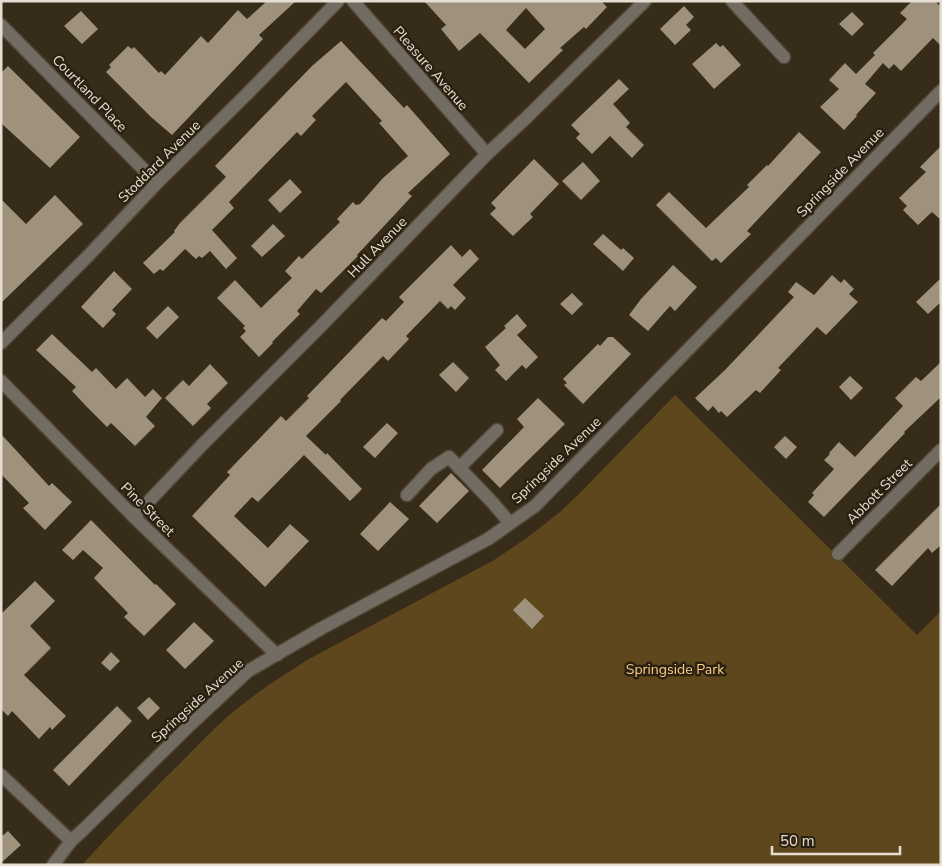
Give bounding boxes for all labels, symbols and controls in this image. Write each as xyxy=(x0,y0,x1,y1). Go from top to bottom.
street label: Pleasure Avenue xyxy=(389,22,473,115)
street label: Courtland Place xyxy=(48,51,131,136)
street label: Stoddard Avenue xyxy=(114,116,205,207)
street label: Springside Avenue xyxy=(793,123,888,221)
street label: Hull Avenue xyxy=(343,213,411,282)
street label: Springside Avenue xyxy=(507,413,605,508)
street label: Abbott Street xyxy=(842,454,916,528)
street label: Pine Street xyxy=(116,478,179,541)
street label: Springside Avenue xyxy=(147,654,248,747)
park label: Springside Park xyxy=(626,660,725,679)
scale bar xyxy=(772,824,900,856)
text: 50 m xyxy=(780,831,815,851)

